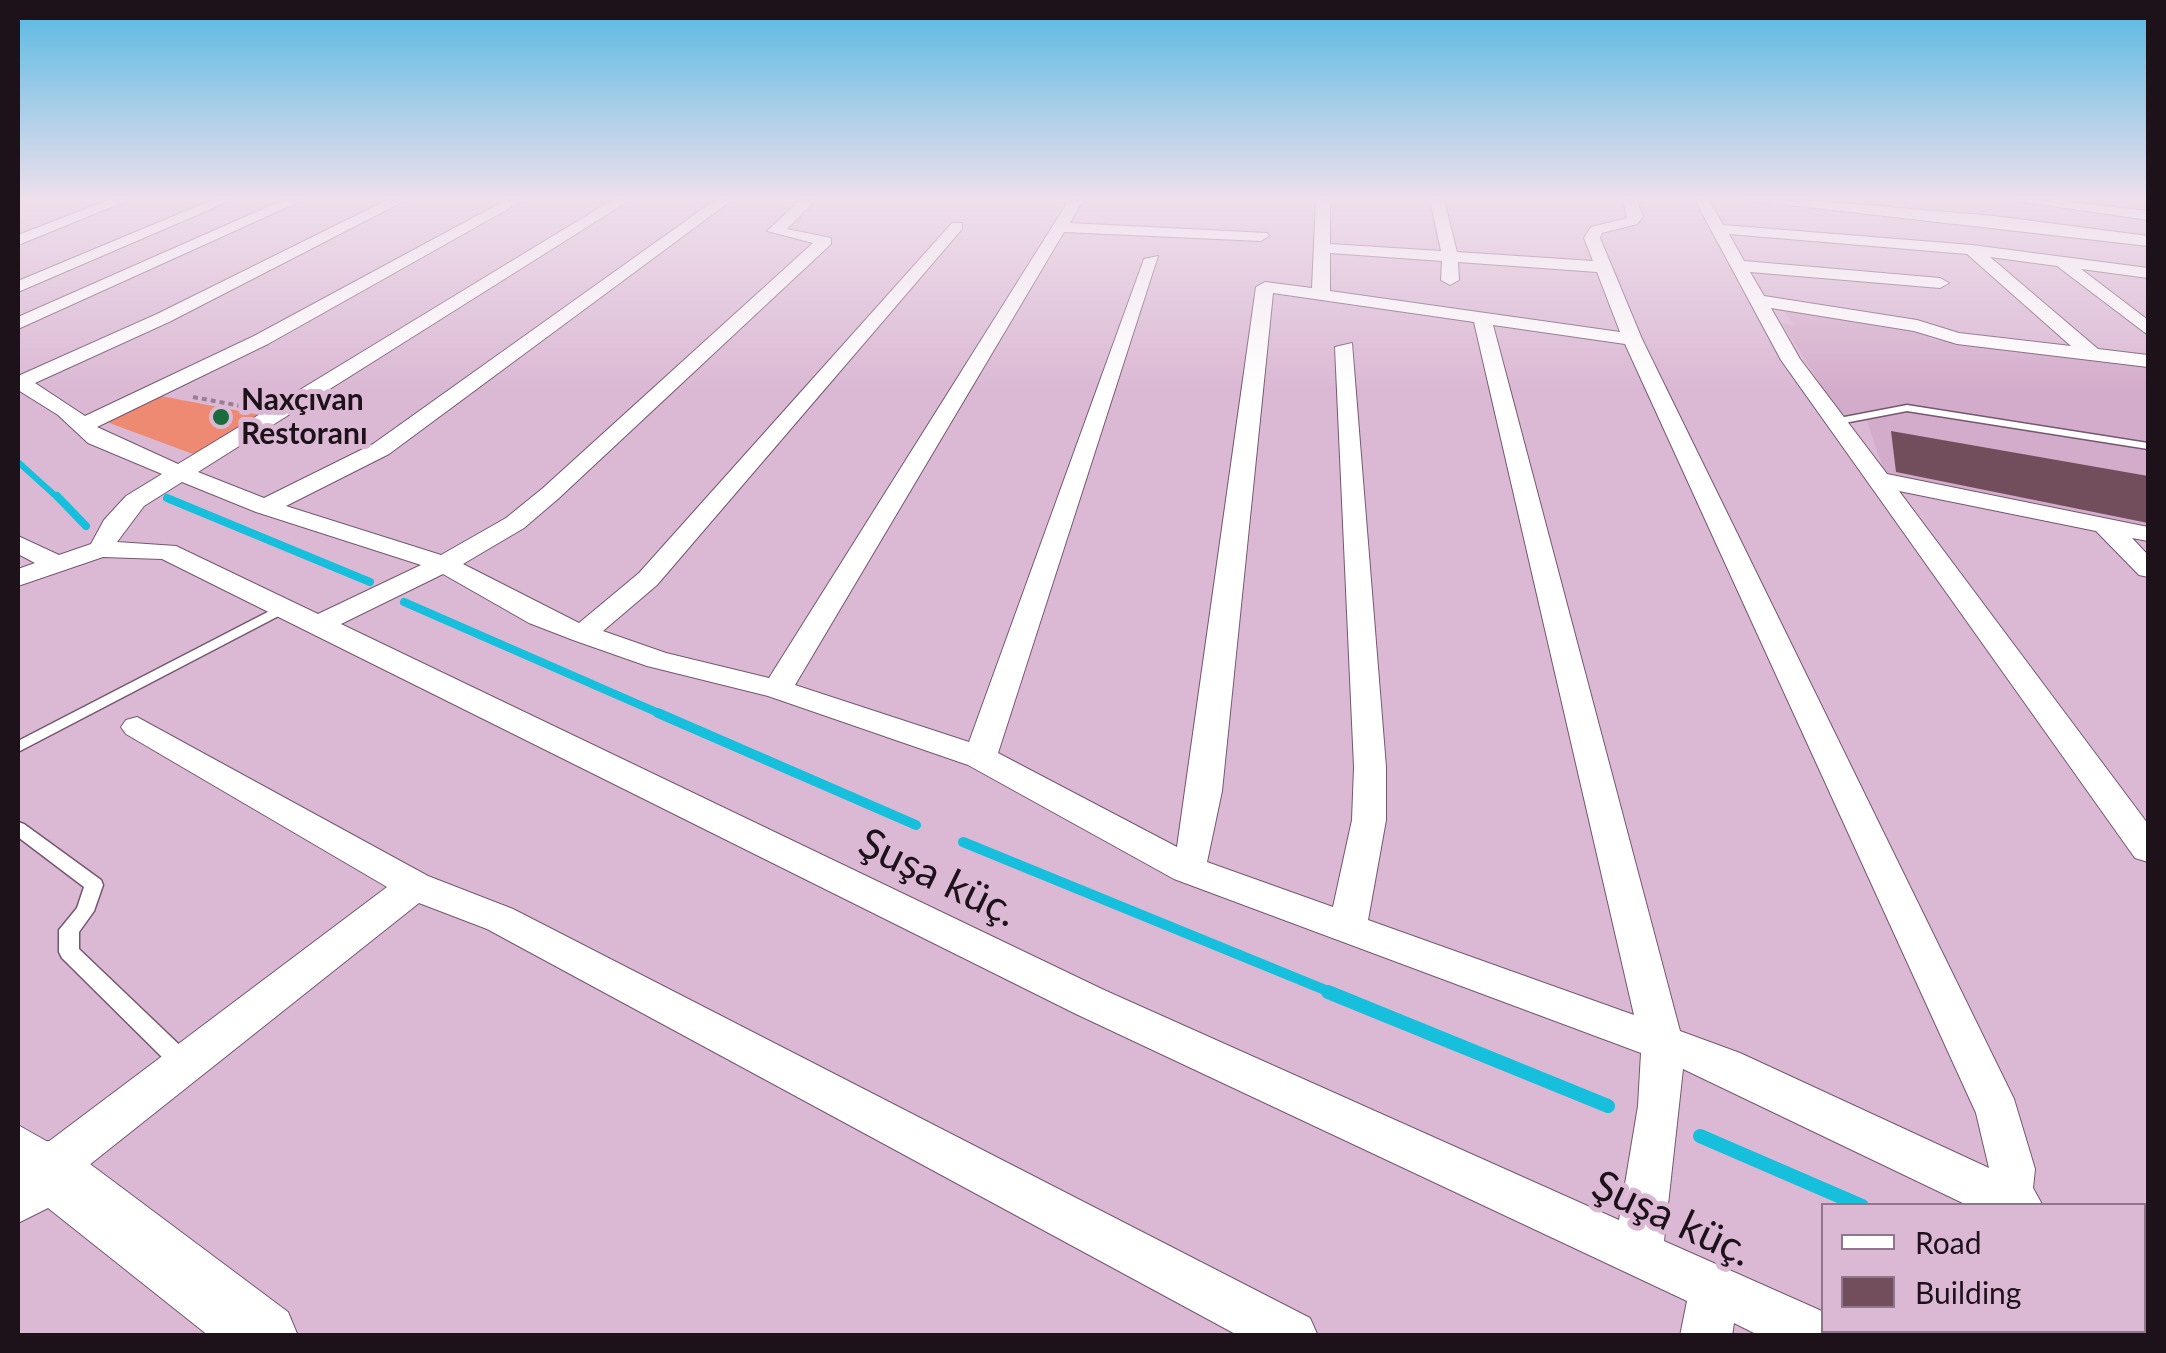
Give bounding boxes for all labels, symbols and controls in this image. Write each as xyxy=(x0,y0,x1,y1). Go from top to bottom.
place label: Naxçıvan Restoranı xyxy=(241,382,368,452)
marker: Naxçıvan Restoranı xyxy=(210,406,232,428)
street label: Şuşa küç. xyxy=(850,818,1026,938)
street label: Şuşa küç. xyxy=(1584,1160,1760,1278)
legend xyxy=(1821,1203,2146,1333)
text: Road xyxy=(1915,1224,1982,1260)
text: Building xyxy=(1915,1274,2021,1310)

